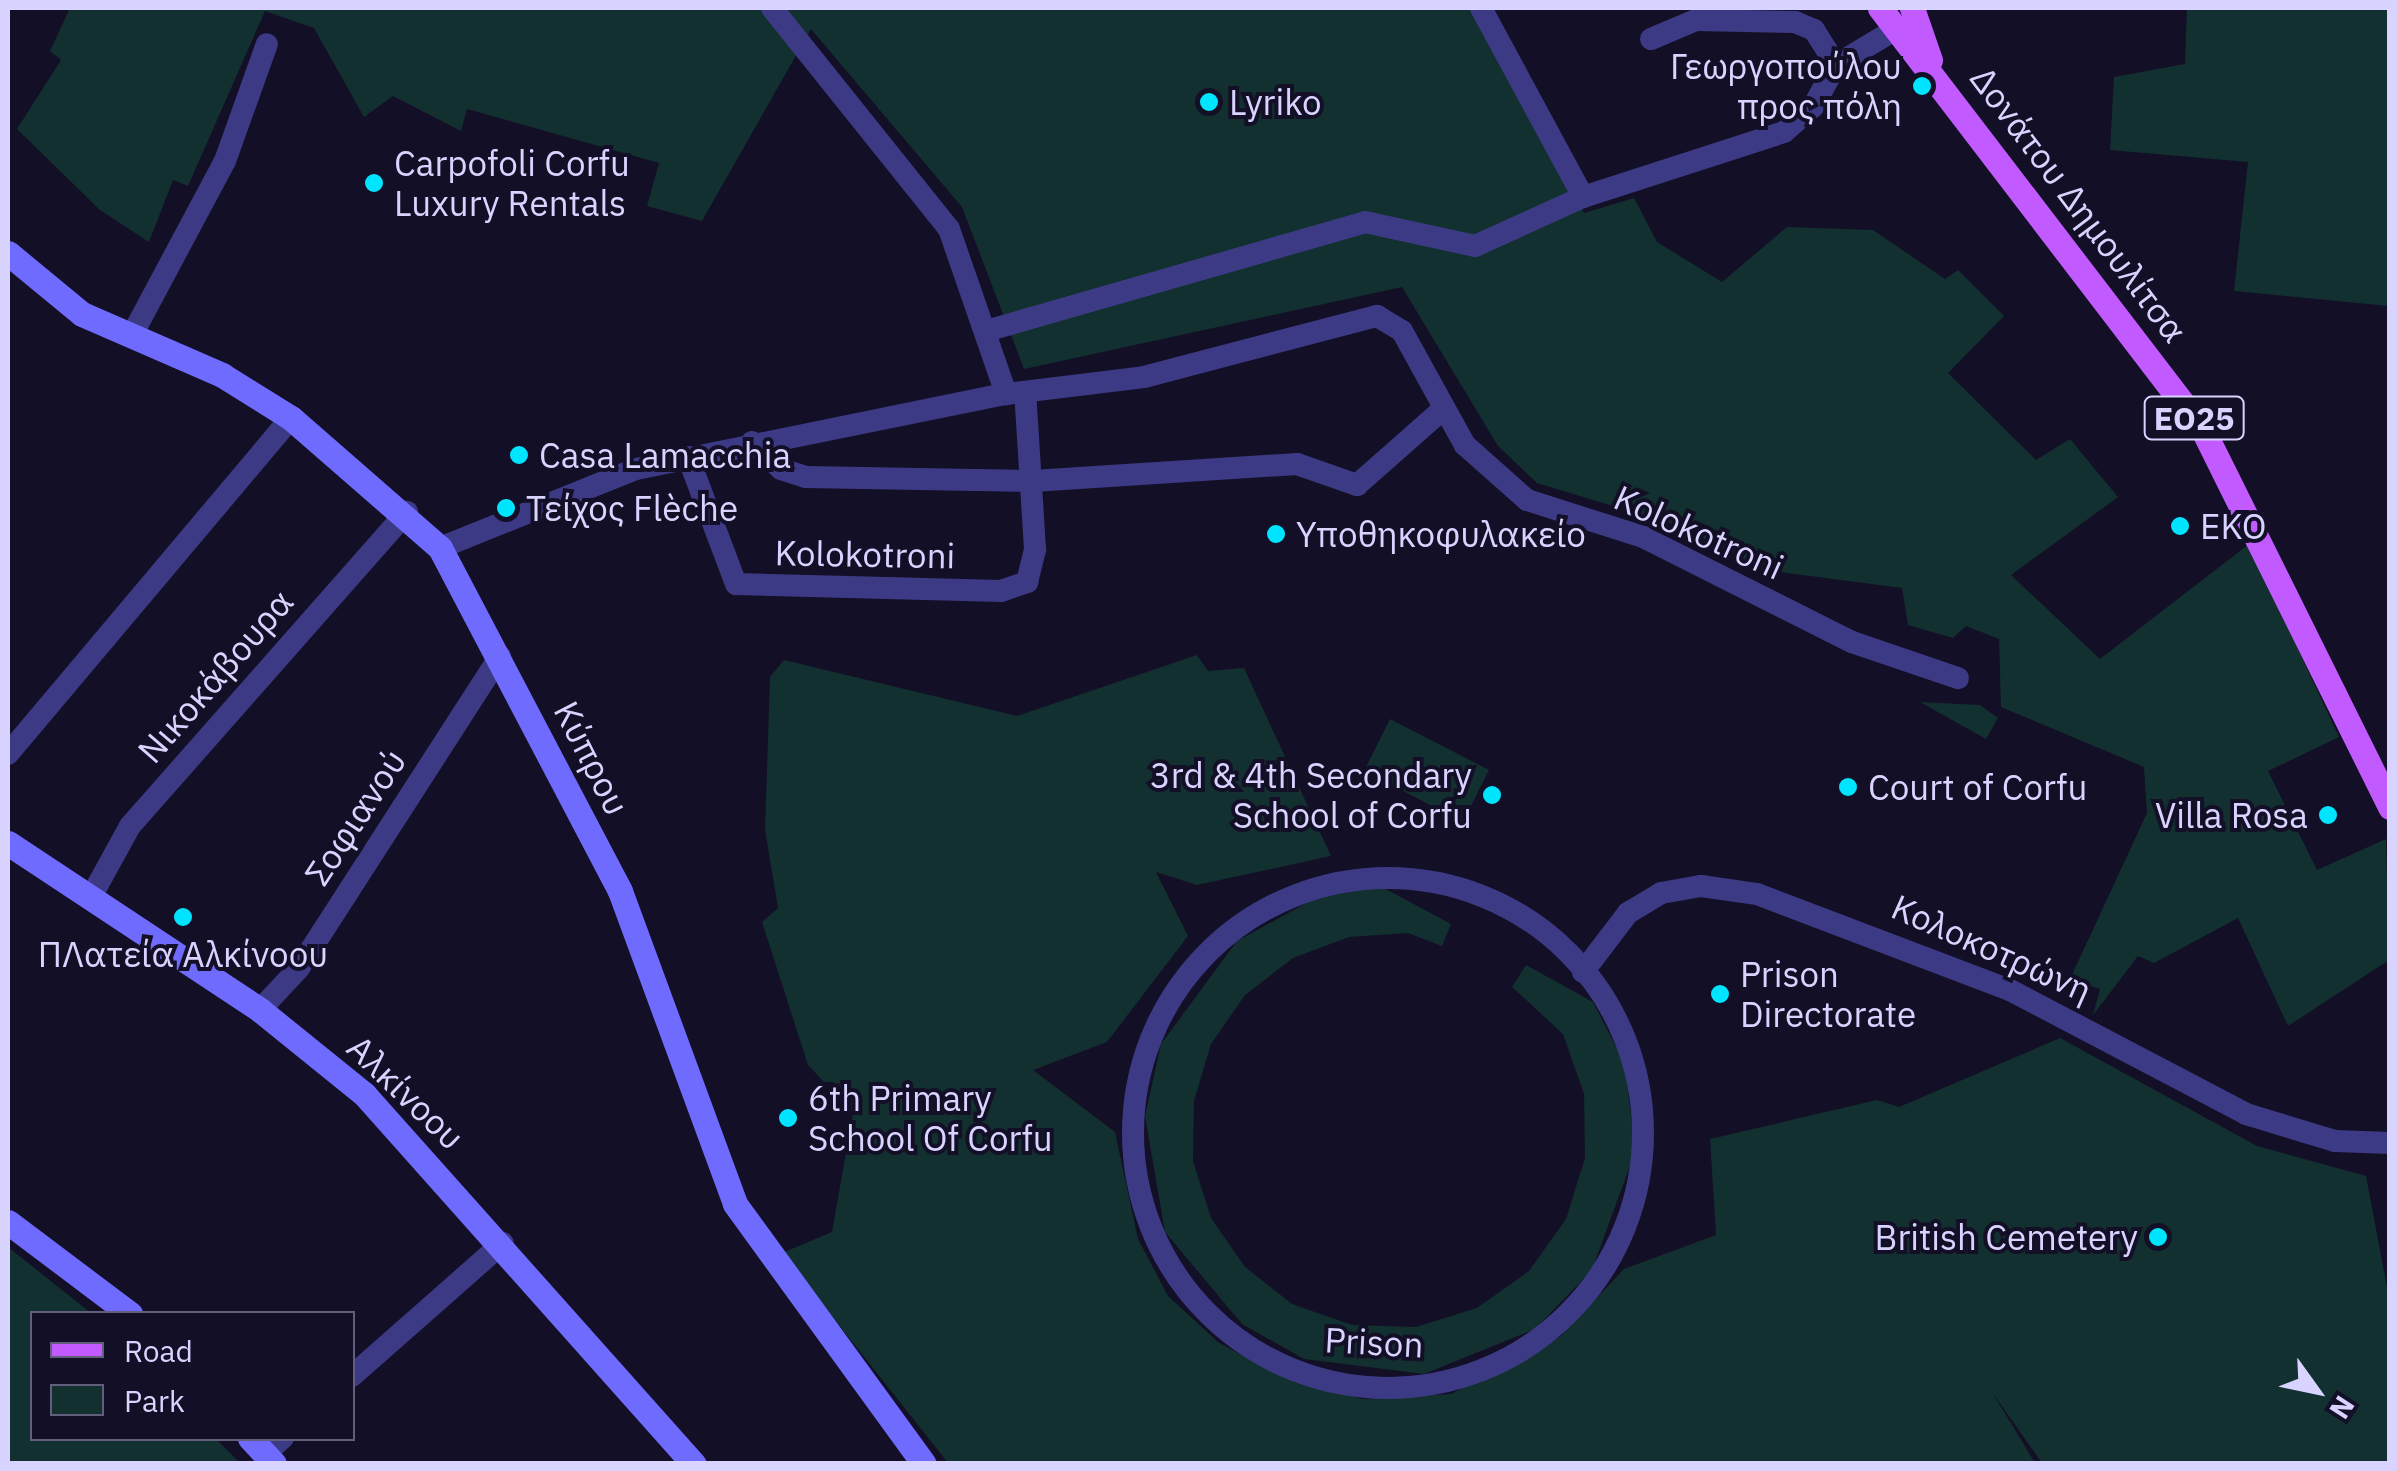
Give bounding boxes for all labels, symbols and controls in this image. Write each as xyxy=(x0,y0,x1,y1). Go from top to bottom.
place label: Γεωργοπούλου προς πόλη xyxy=(1670,45,1902,127)
street label: Δονάτου Δημουλίτσα xyxy=(1962,58,2196,350)
marker: Γεωργοπούλου προς πόλη xyxy=(1911,75,1933,97)
place label: Lyriko xyxy=(1229,81,1322,123)
marker: Lyriko xyxy=(1198,91,1220,113)
place label: Carpofoli Corfu Luxury Rentals xyxy=(394,142,630,224)
marker: Carpofoli Corfu Luxury Rentals xyxy=(363,172,385,194)
road number: ΕΟ25 xyxy=(2142,391,2246,445)
place label: Casa Lamacchia xyxy=(539,434,791,476)
marker: Casa Lamacchia xyxy=(508,444,530,466)
street label: Kolokotroni xyxy=(1608,476,1790,588)
place label: Τείχος Flèche xyxy=(526,487,738,529)
marker: Τείχος Flèche xyxy=(495,497,517,519)
place label: EKO xyxy=(2200,505,2266,547)
place label: Υποθηκοφυλακείο xyxy=(1296,513,1586,555)
marker: EKO xyxy=(2169,515,2191,537)
marker: Υποθηκοφυλακείο xyxy=(1265,523,1287,545)
street label: Kolokotroni xyxy=(774,531,956,577)
street label: Νικοκάβουρα xyxy=(129,581,301,771)
street label: Κύπρου xyxy=(546,694,638,822)
street label: Σοφιανού xyxy=(296,741,414,893)
place label: 3rd & 4th Secondary School of Corfu xyxy=(1150,754,1472,836)
place label: Court of Corfu xyxy=(1868,766,2087,808)
marker: Court of Corfu xyxy=(1837,776,1859,798)
marker: 3rd & 4th Secondary School of Corfu xyxy=(1481,784,1503,806)
place label: Villa Rosa xyxy=(2155,794,2308,836)
marker: Villa Rosa xyxy=(2317,804,2339,826)
street label: Κολοκοτρώνη xyxy=(1886,885,2098,1011)
marker: ΠΛατεία Αλκίνοου xyxy=(172,906,194,928)
place label: ΠΛατεία Αλκίνοου xyxy=(38,933,328,975)
place label: Prison Directorate xyxy=(1740,953,1916,1035)
marker: Prison Directorate xyxy=(1709,983,1731,1005)
street label: Αλκίνοου xyxy=(339,1026,473,1158)
place label: 6th Primary School Of Corfu xyxy=(808,1077,1053,1159)
marker: 6th Primary School Of Corfu xyxy=(777,1107,799,1129)
place label: British Cemetery xyxy=(1875,1216,2138,1258)
marker: British Cemetery xyxy=(2147,1226,2169,1248)
legend xyxy=(30,1311,355,1441)
street label: Prison xyxy=(1323,1318,1425,1366)
text: Road xyxy=(124,1331,193,1370)
north arrow xyxy=(2267,1341,2367,1441)
text: Park xyxy=(124,1381,185,1420)
text: N xyxy=(2322,1389,2364,1426)

